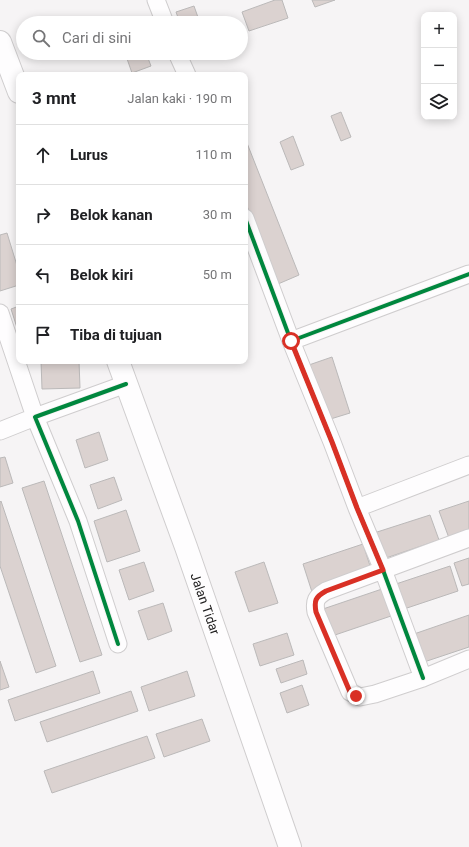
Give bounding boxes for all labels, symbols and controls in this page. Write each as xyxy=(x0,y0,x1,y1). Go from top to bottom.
map controls xyxy=(421,12,457,120)
button: + xyxy=(421,12,457,48)
search box xyxy=(16,16,248,60)
icon: search xyxy=(30,27,52,49)
text: Cari di sini xyxy=(62,29,132,47)
button: − xyxy=(421,48,457,84)
button: layers xyxy=(421,84,457,120)
text: 3 mnt xyxy=(32,88,76,108)
text: Jalan kaki · 190 m xyxy=(127,91,232,106)
icon: ahead xyxy=(32,144,54,166)
text: Lurus xyxy=(70,146,108,164)
text: 110 m xyxy=(195,147,232,162)
icon: right xyxy=(32,204,54,226)
text: Belok kanan xyxy=(70,206,153,224)
text: 30 m xyxy=(203,207,232,222)
icon: left xyxy=(32,264,54,286)
text: Belok kiri xyxy=(70,266,133,284)
text: 50 m xyxy=(203,267,232,282)
icon: arrive xyxy=(32,324,54,346)
text: Tiba di tujuan xyxy=(70,326,162,344)
route start xyxy=(282,332,300,350)
street label: Jalan Tidar xyxy=(188,571,223,637)
route end xyxy=(347,687,365,705)

